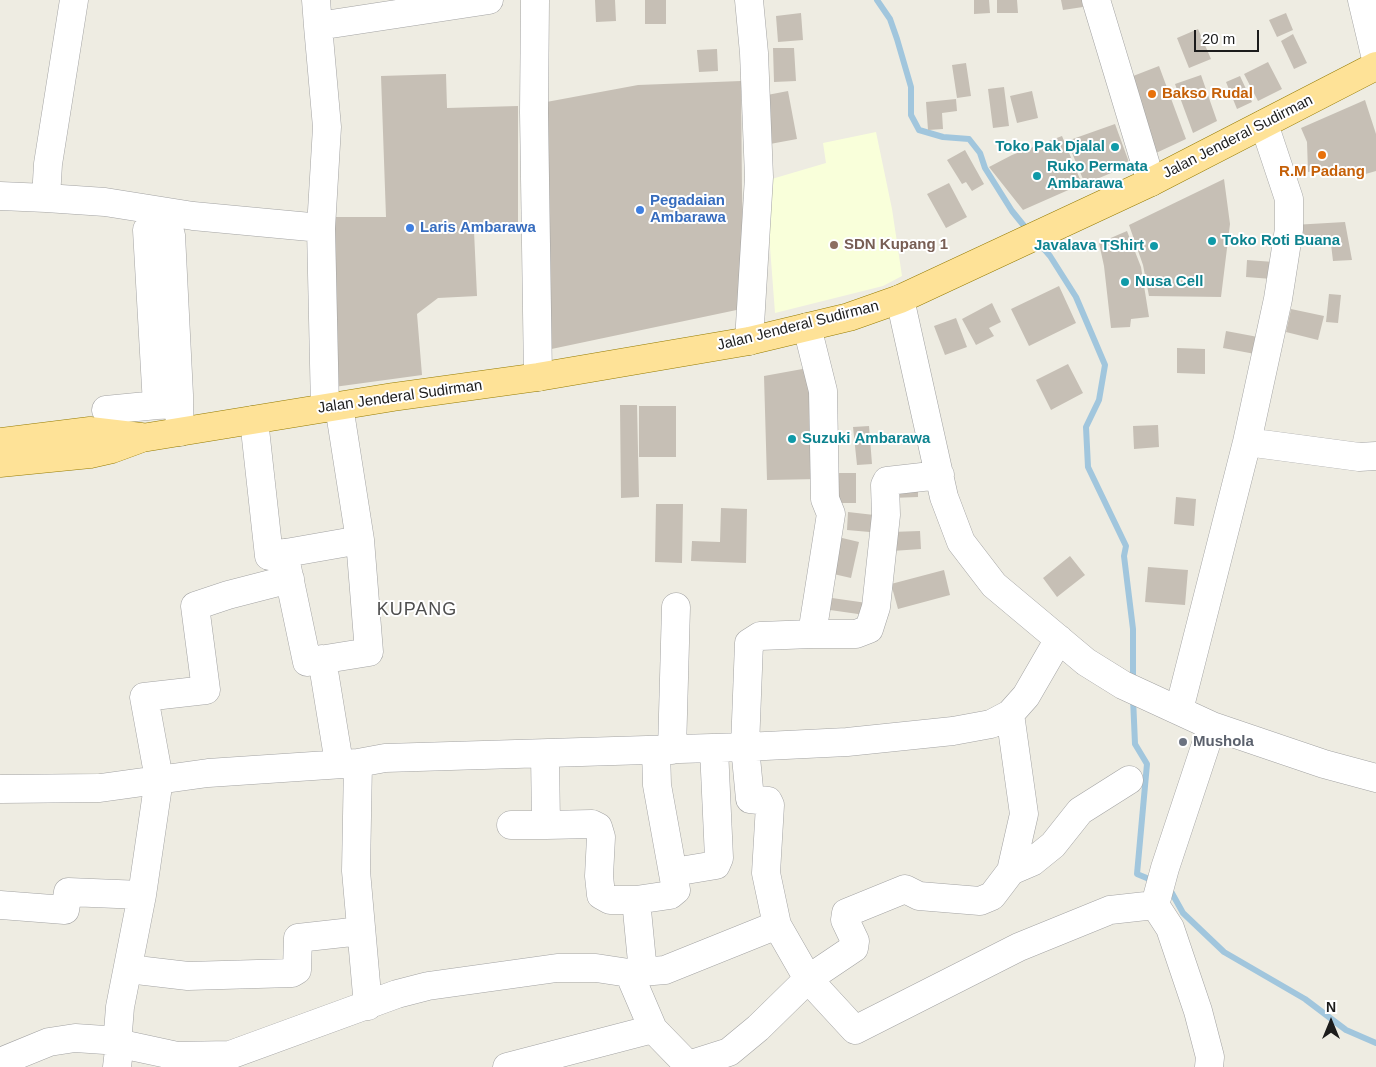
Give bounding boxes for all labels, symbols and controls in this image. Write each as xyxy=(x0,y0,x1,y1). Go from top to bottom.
scale bar xyxy=(1196,20,1261,52)
text: 20 m xyxy=(1202,30,1235,47)
place label: Bakso Rudal xyxy=(1162,85,1253,103)
marker: Bakso Rudal xyxy=(1146,88,1158,100)
street label: Jalan Jenderal Sudirman xyxy=(1160,91,1316,183)
place label: Toko Pak Djalal xyxy=(995,138,1105,156)
marker: Toko Pak Djalal xyxy=(1109,141,1121,153)
marker: R.M Padang xyxy=(1316,149,1328,161)
place label: Ruko Permata Ambarawa xyxy=(1047,158,1148,193)
place label: R.M Padang xyxy=(1279,163,1365,181)
marker: Ruko Permata Ambarawa xyxy=(1031,170,1043,182)
place label: Pegadaian Ambarawa xyxy=(650,192,726,227)
marker: Pegadaian Ambarawa xyxy=(634,204,646,216)
place label: Laris Ambarawa xyxy=(420,219,536,237)
marker: Laris Ambarawa xyxy=(404,222,416,234)
place label: Toko Roti Buana xyxy=(1222,232,1340,250)
marker: Toko Roti Buana xyxy=(1206,235,1218,247)
place label: SDN Kupang 1 xyxy=(844,236,948,254)
place label: Javalava TShirt xyxy=(1034,237,1144,255)
marker: SDN Kupang 1 xyxy=(828,239,840,251)
marker: Javalava TShirt xyxy=(1148,240,1160,252)
place label: Nusa Cell xyxy=(1135,273,1203,291)
marker: Nusa Cell xyxy=(1119,276,1131,288)
street label: Jalan Jenderal Sudirman xyxy=(715,297,881,355)
street label: Jalan Jenderal Sudirman xyxy=(317,377,483,417)
place label: Suzuki Ambarawa xyxy=(802,430,930,448)
marker: Suzuki Ambarawa xyxy=(786,433,798,445)
district label: KUPANG xyxy=(376,599,458,621)
place label: Mushola xyxy=(1193,733,1254,751)
marker: Mushola xyxy=(1177,736,1189,748)
north arrow xyxy=(1306,997,1356,1047)
text: N xyxy=(1326,999,1336,1015)

